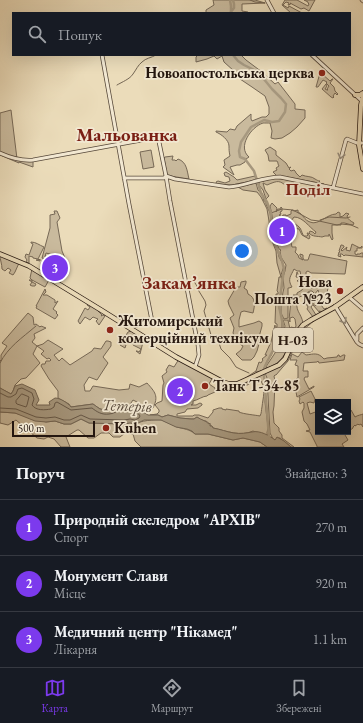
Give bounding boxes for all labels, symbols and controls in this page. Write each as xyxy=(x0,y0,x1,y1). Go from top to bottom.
search box xyxy=(12,12,351,56)
icon: search xyxy=(26,23,48,45)
text: Пошук xyxy=(58,25,102,44)
place label: Новоапостольська церква xyxy=(145,63,314,82)
marker: Новоапостольська церква xyxy=(317,68,327,78)
district label: Мальованка xyxy=(76,122,178,147)
one-way arrow xyxy=(338,153,346,160)
district label: Поділ xyxy=(286,178,331,200)
pin: 1 xyxy=(269,216,295,246)
your location xyxy=(232,241,252,261)
pin: 3 xyxy=(42,253,68,283)
district label: Закам’янка xyxy=(142,270,237,295)
place label: Нова Пошта №23 xyxy=(254,272,332,308)
marker: Нова Пошта №23 xyxy=(335,286,345,296)
place label: Житомирський комерційний технікум xyxy=(117,311,269,347)
one-way arrow xyxy=(339,317,346,324)
marker: Житомирський комерційний технікум xyxy=(105,325,115,335)
road number: Н-03 xyxy=(273,328,313,352)
pin: 2 xyxy=(167,376,193,406)
place label: Танк Т-34-85 xyxy=(213,376,300,395)
marker: Танк Т-34-85 xyxy=(200,381,210,391)
water label: Тетерів xyxy=(102,394,152,417)
map controls xyxy=(315,399,351,435)
button: layers xyxy=(315,399,351,435)
place label: Kuhen xyxy=(114,418,157,437)
scale bar xyxy=(12,419,95,438)
text: 500 m xyxy=(18,421,45,435)
marker: Kuhen xyxy=(101,423,111,433)
text: Поруч xyxy=(16,462,65,484)
text: Знайдено: 3 xyxy=(285,465,347,482)
text: Природній скеледром "АРХІВ" xyxy=(54,510,261,529)
text: 1 xyxy=(26,519,32,536)
text: 270 m xyxy=(316,519,347,536)
text: Спорт xyxy=(54,529,88,546)
text: Монумент Слави xyxy=(54,566,168,585)
text: 2 xyxy=(26,575,32,592)
text: 920 m xyxy=(316,575,347,592)
text: Місце xyxy=(54,585,86,602)
text: Медичний центр "Нікамед" xyxy=(54,622,237,641)
text: 3 xyxy=(26,631,32,648)
text: 1.1 km xyxy=(313,631,347,648)
text: Лікарня xyxy=(54,641,97,658)
tab: Карта xyxy=(42,677,68,715)
tab: Маршрут xyxy=(151,677,193,715)
tab: Збережені xyxy=(276,677,321,715)

